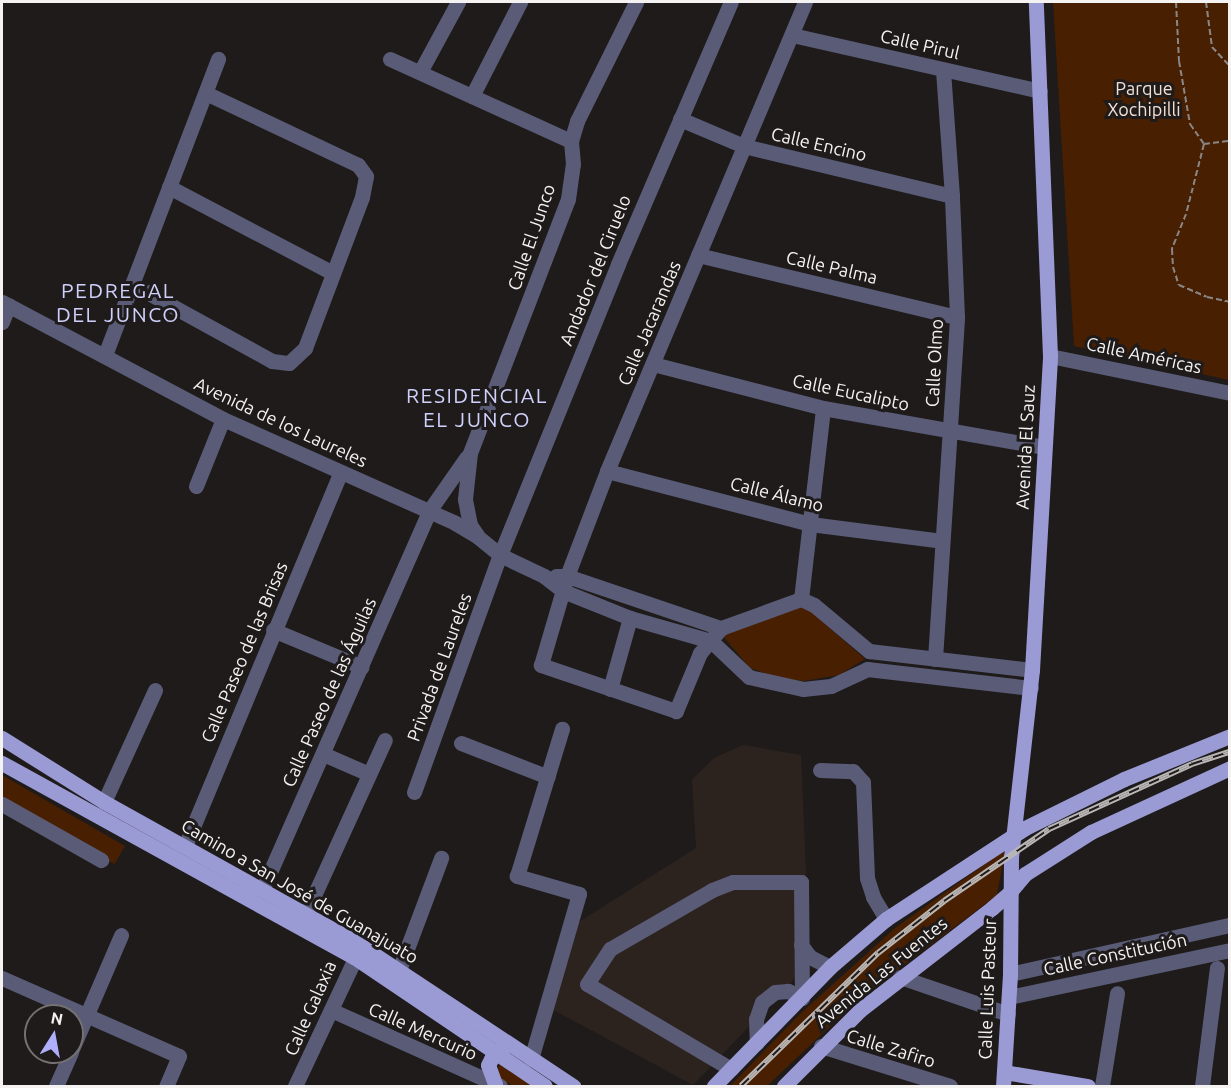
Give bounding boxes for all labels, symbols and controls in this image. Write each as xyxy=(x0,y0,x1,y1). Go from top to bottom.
street label: Calle Pirul xyxy=(878,24,962,64)
park label: Parque Xochipilli xyxy=(1107,78,1181,121)
street label: Calle Encino xyxy=(769,122,869,166)
street label: Calle El Junco xyxy=(503,181,559,293)
street label: Andador del Ciruelo xyxy=(555,191,635,349)
street label: Calle Palma xyxy=(784,246,880,288)
street label: Calle Jacarandas xyxy=(613,257,685,389)
district label: PEDREGAL DEL JUNCO xyxy=(56,277,180,327)
street label: Calle Olmo xyxy=(921,318,947,408)
street label: Calle Américas xyxy=(1084,332,1204,378)
street label: Calle Eucalipto xyxy=(791,369,911,415)
street label: Avenida de los Laureles xyxy=(191,372,371,472)
district label: RESIDENCIAL EL JUNCO xyxy=(406,382,548,432)
street label: Avenida El Sauz xyxy=(1011,384,1039,510)
street label: Calle Álamo xyxy=(728,472,826,516)
street label: Calle Paseo de las Brisas xyxy=(196,558,292,746)
street label: Privada de Laureles xyxy=(402,590,476,744)
street label: Calle Paseo de las Águilas xyxy=(277,594,381,790)
street label: Camino a San José de Guanajuato xyxy=(178,814,422,968)
street label: Avenida Las Fuentes xyxy=(811,912,951,1032)
street label: Calle Luis Pasteur xyxy=(974,918,1000,1060)
street label: Calle Constitución xyxy=(1041,928,1189,980)
street label: Calle Galaxia xyxy=(279,957,341,1059)
street label: Calle Mercurio xyxy=(365,997,481,1065)
north arrow xyxy=(24,1004,84,1064)
text: N xyxy=(49,1008,65,1028)
street label: Calle Zafiro xyxy=(844,1024,938,1072)

